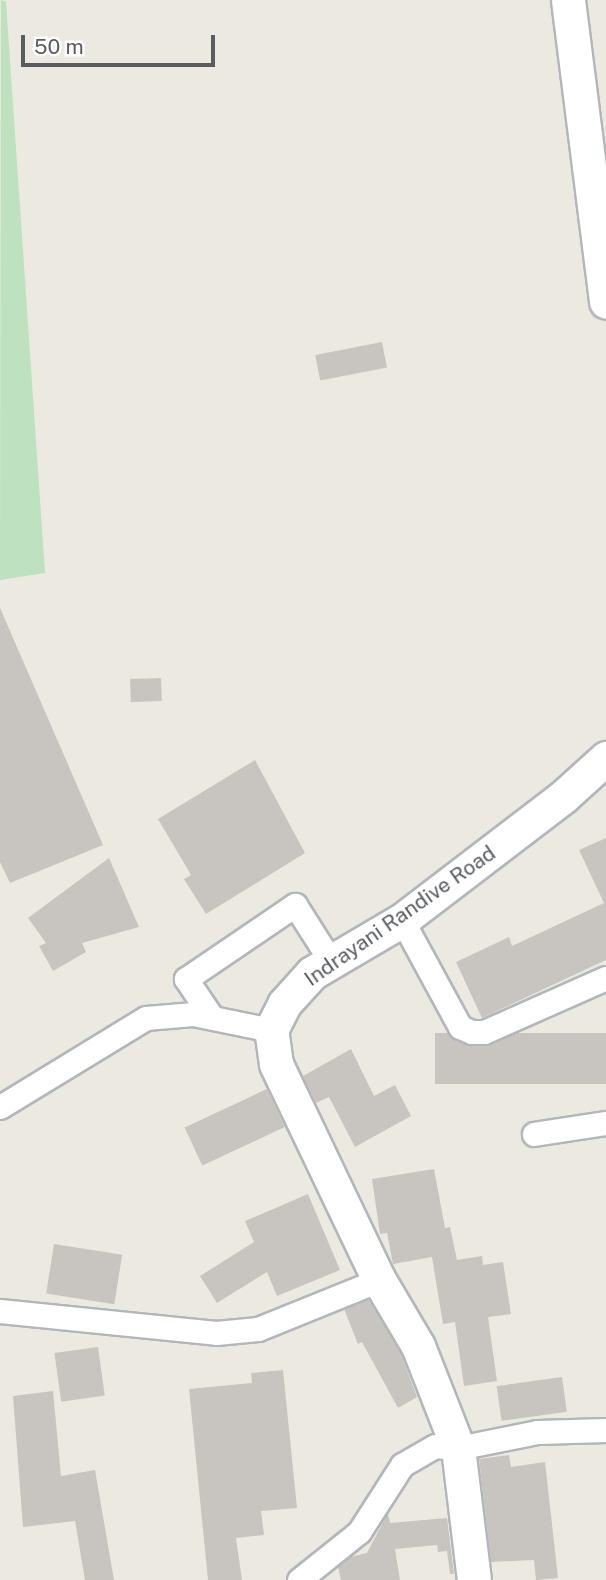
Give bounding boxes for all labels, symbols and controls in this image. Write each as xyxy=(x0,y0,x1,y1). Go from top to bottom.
scale bar xyxy=(24,21,219,65)
text: 50 m xyxy=(34,34,84,59)
street label: Indrayani Randive Road xyxy=(300,840,500,992)

